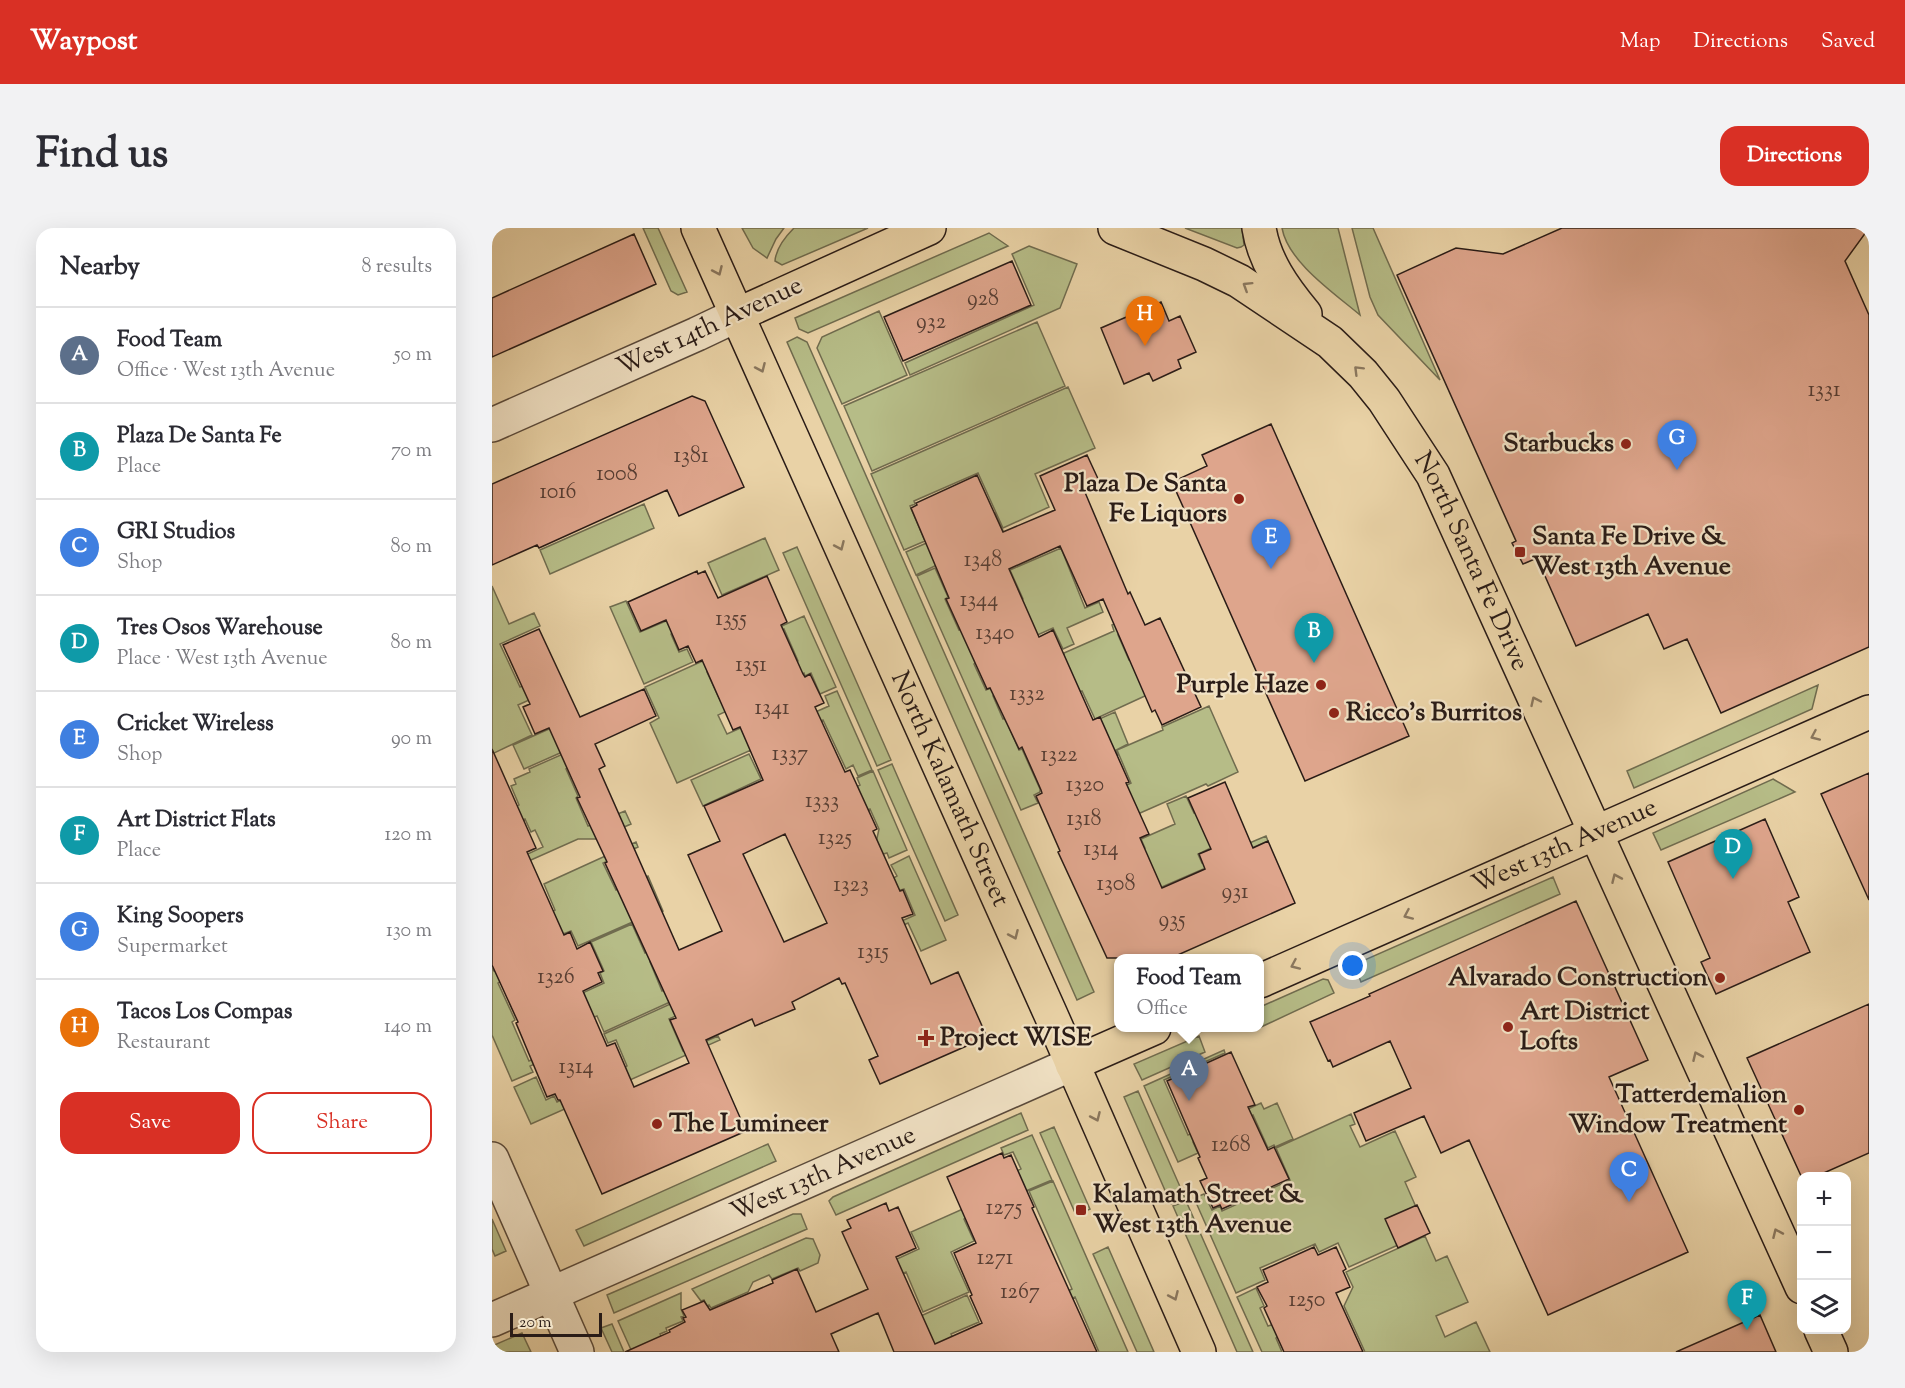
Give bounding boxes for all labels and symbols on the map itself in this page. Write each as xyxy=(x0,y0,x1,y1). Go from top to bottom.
one-way arrow xyxy=(710,265,722,276)
street label: West 14th Avenue xyxy=(611,268,809,386)
one-way arrow xyxy=(1243,281,1253,293)
house number: 928 xyxy=(967,284,999,316)
pin: H xyxy=(1126,296,1164,346)
house number: 932 xyxy=(916,307,946,339)
one-way arrow xyxy=(753,362,765,373)
one-way arrow xyxy=(1355,367,1366,378)
house number: 1331 xyxy=(1808,375,1841,407)
pin: G xyxy=(1658,420,1696,470)
place label: Starbucks xyxy=(1503,426,1614,463)
marker: Starbucks xyxy=(1619,437,1633,451)
house number: 1381 xyxy=(674,441,709,473)
street label: North Santa Fe Drive xyxy=(1404,445,1538,677)
house number: 1008 xyxy=(596,459,638,491)
place label: Plaza De Santa Fe Liquors xyxy=(1064,466,1227,533)
house number: 1016 xyxy=(539,477,577,509)
marker: Plaza De Santa Fe Liquors xyxy=(1232,492,1246,506)
place label: Santa Fe Drive & West 13th Avenue xyxy=(1532,519,1731,586)
pin: E xyxy=(1252,520,1290,569)
one-way arrow xyxy=(833,540,845,551)
house number: 1348 xyxy=(964,545,1002,577)
marker: Santa Fe Drive & West 13th Avenue xyxy=(1513,545,1527,559)
house number: 1344 xyxy=(960,585,998,617)
house number: 1355 xyxy=(715,604,747,636)
pin: B xyxy=(1294,614,1334,663)
house number: 1340 xyxy=(976,618,1014,650)
house number: 1351 xyxy=(735,650,767,682)
street label: North Kalamath Street xyxy=(881,666,1019,913)
place label: Purple Haze xyxy=(1177,667,1309,704)
marker: Purple Haze xyxy=(1314,678,1328,692)
house number: 1332 xyxy=(1009,679,1045,711)
house number: 1341 xyxy=(755,693,790,725)
place label: Ricco's Burritos xyxy=(1346,695,1522,732)
one-way arrow xyxy=(1531,696,1543,707)
marker: Ricco's Burritos xyxy=(1327,706,1341,720)
one-way arrow xyxy=(1811,728,1822,740)
house number: 1337 xyxy=(772,739,808,771)
house number: 1322 xyxy=(1041,740,1077,772)
house number: 1320 xyxy=(1066,770,1104,802)
house number: 1333 xyxy=(805,786,839,818)
street label: West 13th Avenue xyxy=(1466,789,1663,904)
house number: 1318 xyxy=(1067,804,1101,836)
house number: 1325 xyxy=(818,823,853,855)
pin: D xyxy=(1714,830,1752,879)
house number: 1314 xyxy=(1084,834,1118,866)
house number: 1308 xyxy=(1097,869,1135,901)
house number: 1323 xyxy=(833,870,869,902)
one-way arrow xyxy=(1611,874,1623,885)
house number: 931 xyxy=(1221,877,1249,909)
house number: 935 xyxy=(1158,905,1186,937)
one-way arrow xyxy=(1403,907,1414,919)
one-way arrow xyxy=(1007,928,1019,939)
house number: 1315 xyxy=(857,937,889,969)
your location xyxy=(1338,951,1367,980)
one-way arrow xyxy=(1291,958,1302,970)
place label: Alvarado Construction xyxy=(1448,960,1709,997)
house number: 1326 xyxy=(537,962,575,994)
marker: Alvarado Construction xyxy=(1713,971,1727,985)
place label: Art District Lofts xyxy=(1520,994,1649,1061)
place label: Project WISE xyxy=(940,1020,1092,1057)
marker: Art District Lofts xyxy=(1501,1020,1515,1034)
marker: Project WISE xyxy=(917,1029,935,1047)
one-way arrow xyxy=(1692,1051,1704,1062)
house number: 1314 xyxy=(559,1052,593,1084)
pin: A xyxy=(1170,1052,1208,1101)
place label: Tatterdemalion Window Treatment xyxy=(1568,1077,1788,1144)
marker: Tatterdemalion Window Treatment xyxy=(1792,1103,1806,1117)
place label: The Lumineer xyxy=(669,1106,829,1143)
one-way arrow xyxy=(1089,1111,1101,1122)
marker: The Lumineer xyxy=(650,1117,664,1131)
street label: West 13th Avenue xyxy=(725,1117,922,1231)
house number: 1268 xyxy=(1211,1130,1251,1162)
pin: C xyxy=(1610,1152,1648,1202)
place label: Kalamath Street & West 13th Avenue xyxy=(1093,1177,1304,1244)
house number: 1275 xyxy=(986,1193,1023,1225)
marker: Kalamath Street & West 13th Avenue xyxy=(1074,1203,1088,1217)
one-way arrow xyxy=(1773,1229,1785,1240)
house number: 1271 xyxy=(977,1243,1014,1275)
house number: 1267 xyxy=(1000,1277,1040,1309)
pin: F xyxy=(1728,1280,1766,1330)
house number: 1250 xyxy=(1289,1285,1325,1317)
one-way arrow xyxy=(1167,1289,1179,1300)
scale bar xyxy=(510,1310,602,1338)

